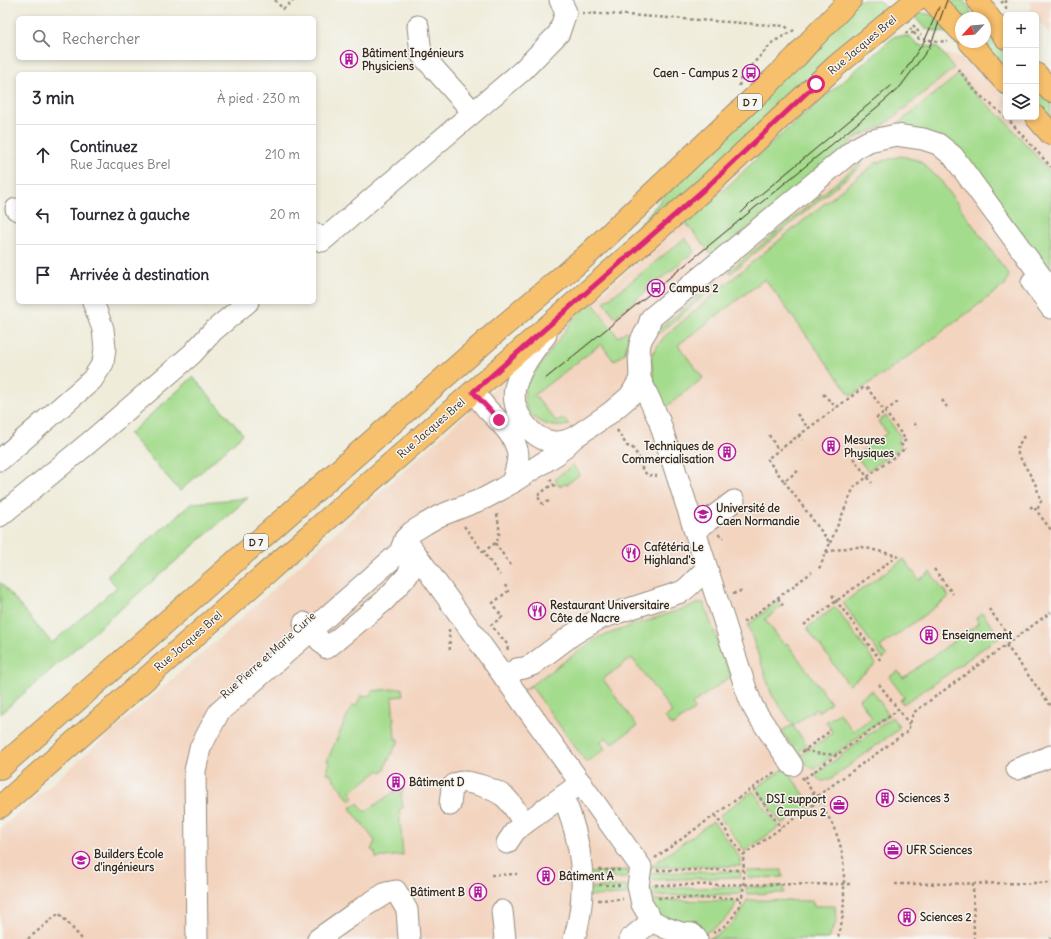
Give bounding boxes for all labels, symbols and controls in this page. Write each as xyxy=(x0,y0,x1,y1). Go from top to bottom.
street label: Rue Jacques Brel xyxy=(825,12,899,78)
north arrow xyxy=(955,12,991,48)
map controls xyxy=(1003,12,1039,120)
button: + xyxy=(1003,12,1039,48)
search box xyxy=(16,16,316,60)
icon: search xyxy=(30,27,52,49)
text: Rechercher xyxy=(62,29,140,48)
place label: Bâtiment Ingénieurs Physiciens xyxy=(362,46,464,74)
button: − xyxy=(1003,48,1039,84)
building icon: Bâtiment Ingénieurs Physiciens xyxy=(339,49,359,69)
bus stop icon: Caen - Campus 2 xyxy=(741,63,761,83)
place label: Caen - Campus 2 xyxy=(653,66,738,81)
route start xyxy=(807,75,825,93)
button: layers xyxy=(1003,84,1039,120)
text: 3 min xyxy=(32,87,74,109)
text: À pied · 230 m xyxy=(217,90,300,107)
road number: D 7 xyxy=(738,94,762,110)
text: Continuez xyxy=(70,137,138,156)
icon: ahead xyxy=(32,144,54,166)
text: 210 m xyxy=(265,146,300,163)
text: Rue Jacques Brel xyxy=(70,156,170,173)
icon: left xyxy=(32,204,54,226)
text: Tournez à gauche xyxy=(70,205,190,224)
text: 20 m xyxy=(270,206,300,223)
icon: arrive xyxy=(32,264,54,286)
text: Arrivée à destination xyxy=(70,265,209,284)
bus stop icon: Campus 2 xyxy=(646,278,666,298)
place label: Campus 2 xyxy=(669,281,718,296)
street label: Rue Jacques Brel xyxy=(394,395,468,461)
route end xyxy=(490,411,508,429)
place label: Mesures Physiques xyxy=(844,433,894,461)
building icon: Mesures Physiques xyxy=(821,436,841,456)
place label: Techniques de Commercialisation xyxy=(622,439,715,466)
building icon: Techniques de Commercialisation xyxy=(717,442,737,462)
place label: Université de Caen Normandie xyxy=(716,501,800,528)
school or university icon: Université de Caen Normandie xyxy=(693,504,713,524)
road number: D 7 xyxy=(244,534,268,550)
place label: Cafétéria Le Highland's xyxy=(644,540,704,568)
restaurant icon: Cafétéria Le Highland's xyxy=(621,543,641,563)
place label: Restaurant Universitaire Côte de Nacre xyxy=(550,598,669,625)
restaurant icon: Restaurant Universitaire Côte de Nacre xyxy=(527,601,547,621)
street label: Rue Jacques Brel xyxy=(151,608,225,674)
street label: Rue Pierre et Marie Curie xyxy=(217,609,319,701)
building icon: Enseignement xyxy=(919,625,939,645)
place label: Enseignement xyxy=(942,628,1012,643)
building icon: Bâtiment D xyxy=(386,772,406,792)
place label: Bâtiment D xyxy=(409,775,465,789)
building icon: Sciences 3 xyxy=(875,788,895,808)
place label: Sciences 3 xyxy=(898,791,950,805)
place label: DSI support Campus 2 xyxy=(766,792,826,820)
office icon: DSI support Campus 2 xyxy=(829,795,849,815)
office icon: UFR Sciences xyxy=(883,840,903,860)
place label: UFR Sciences xyxy=(906,843,972,857)
place label: Builders École d'ingénieurs xyxy=(94,846,163,875)
school or university icon: Builders École d'ingénieurs xyxy=(71,850,91,870)
building icon: Bâtiment A xyxy=(536,866,556,886)
place label: Bâtiment A xyxy=(559,869,614,883)
building icon: Bâtiment B xyxy=(468,882,488,902)
place label: Bâtiment B xyxy=(410,885,465,899)
building icon: Sciences 2 xyxy=(897,907,917,927)
place label: Sciences 2 xyxy=(920,910,971,924)

